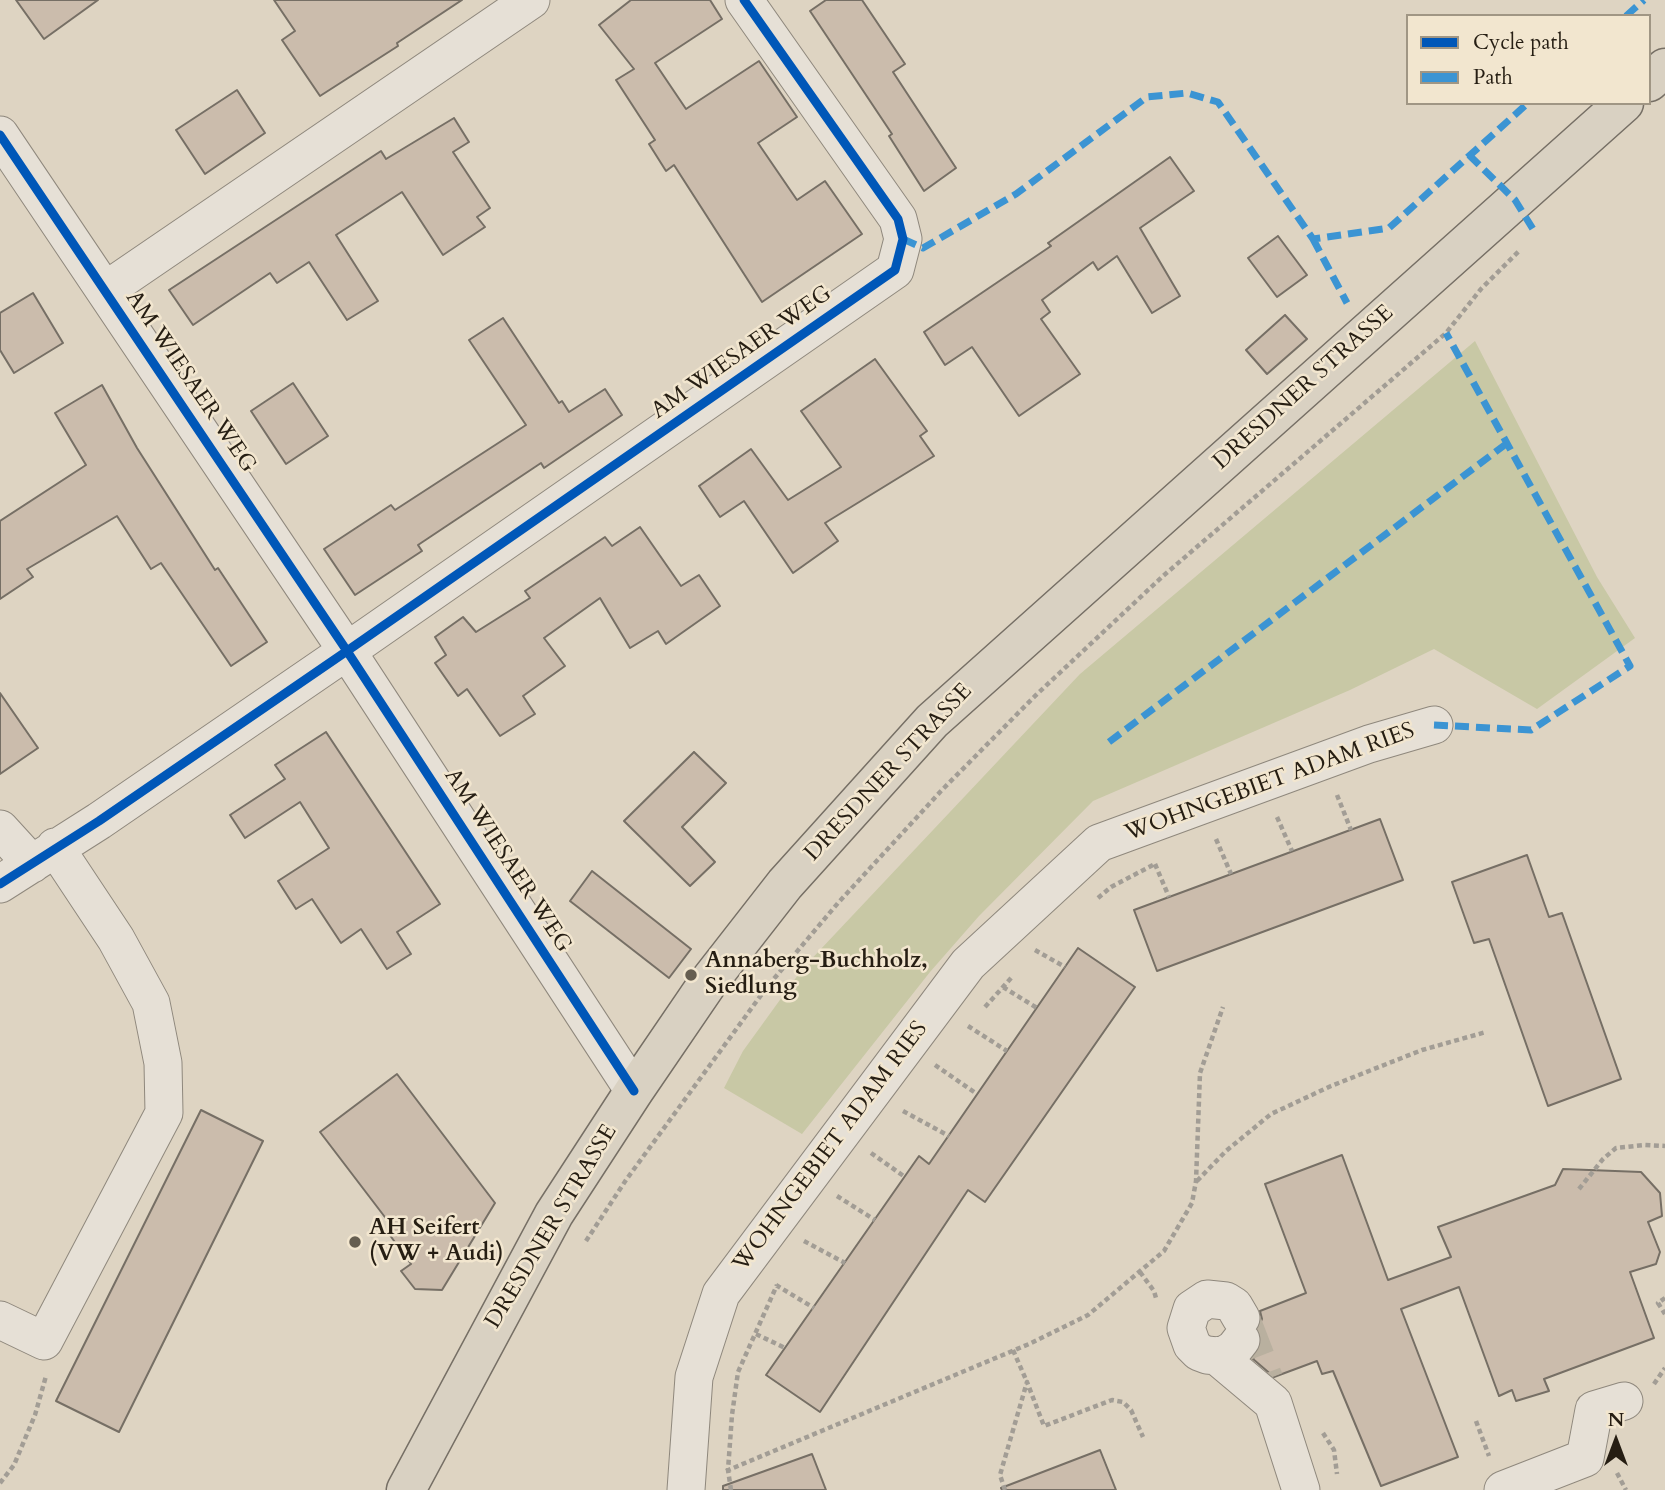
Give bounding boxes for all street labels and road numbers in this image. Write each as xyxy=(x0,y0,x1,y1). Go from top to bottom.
street label: AM WIESAER WEG xyxy=(647,280,837,426)
street label: AM WIESAER WEG xyxy=(119,286,261,478)
street label: DRESDNER STRASSE xyxy=(1208,300,1400,476)
street label: DRESDNER STRASSE xyxy=(799,678,979,868)
street label: WOHNGEBIET ADAM RIES xyxy=(1122,718,1418,848)
street label: AM WIESAER WEG xyxy=(437,764,577,958)
street label: WOHNGEBIET ADAM RIES xyxy=(728,1017,934,1277)
street label: DRESDNER STRASSE xyxy=(480,1120,624,1334)

